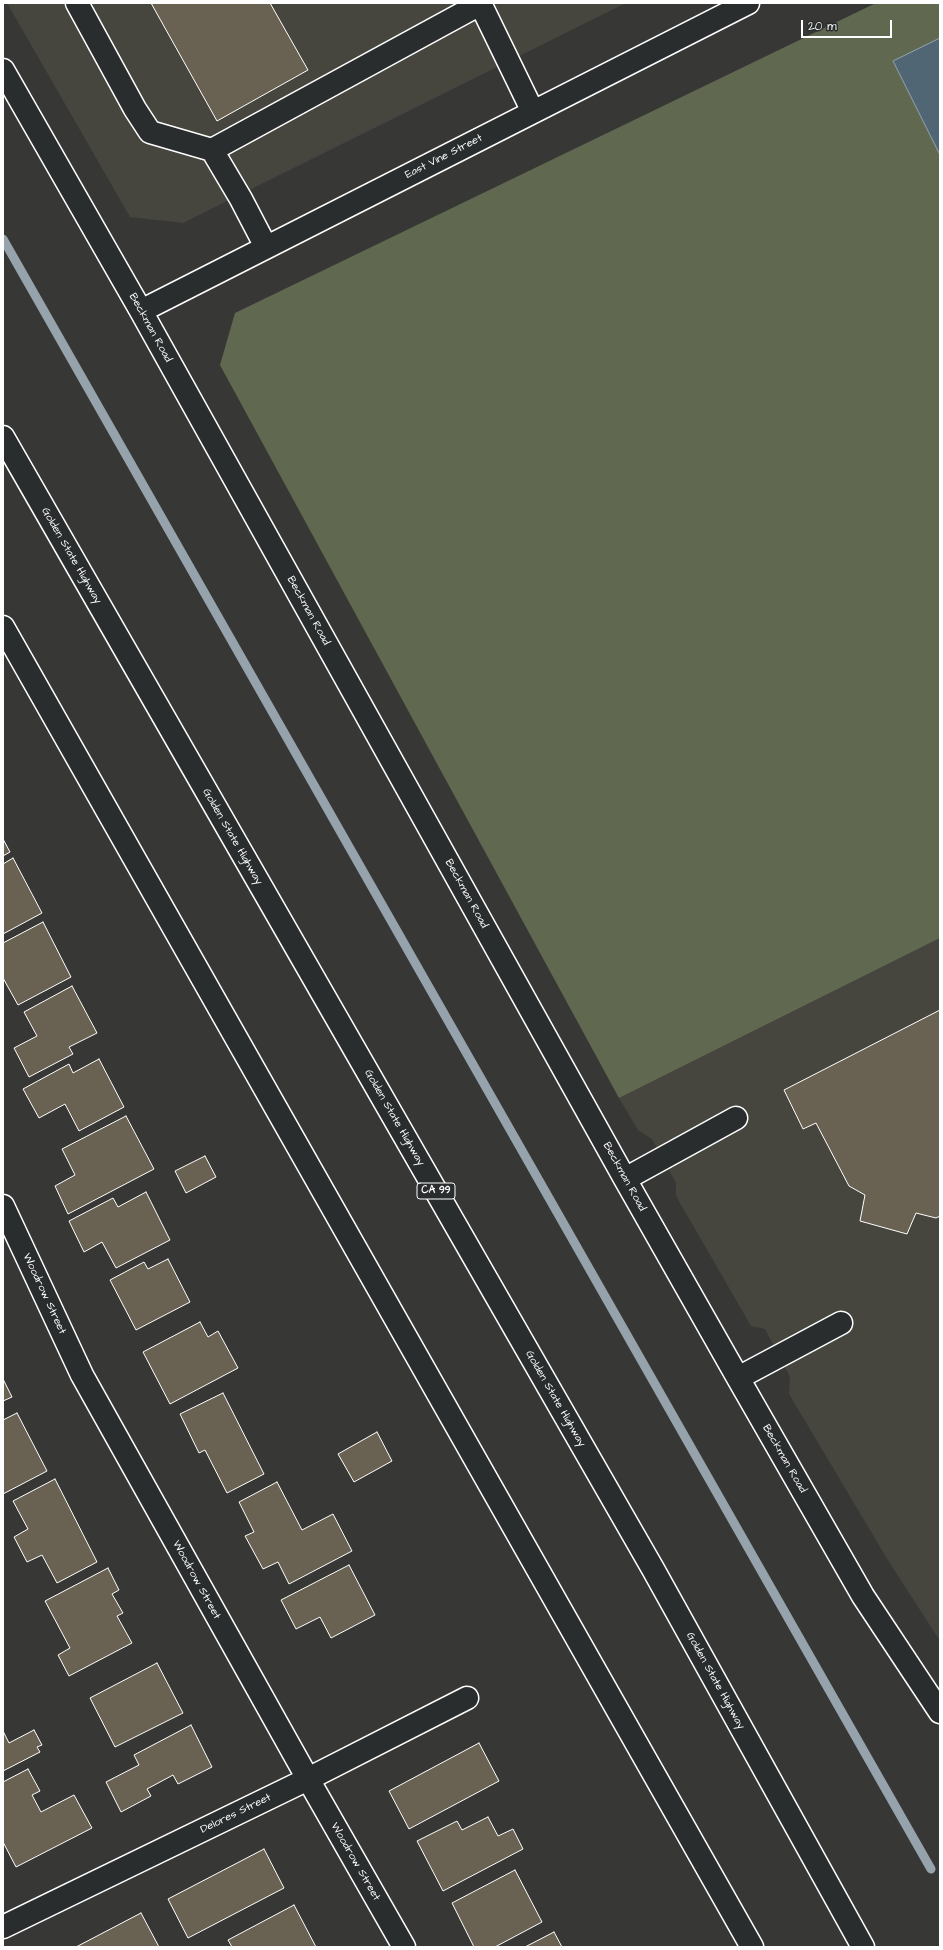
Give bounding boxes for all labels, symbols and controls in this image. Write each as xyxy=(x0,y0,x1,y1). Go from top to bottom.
scale bar xyxy=(803,12,894,38)
text: 20 m xyxy=(808,18,837,35)
street label: East Vine Street xyxy=(403,132,485,182)
street label: Beckman Road xyxy=(126,291,174,365)
street label: Golden State Highway xyxy=(38,506,104,606)
street label: Beckman Road xyxy=(284,574,332,648)
street label: Golden State Highway xyxy=(199,787,265,887)
street label: Beckman Road xyxy=(442,857,490,931)
street label: Golden State Highway xyxy=(361,1068,427,1168)
street label: Beckman Road xyxy=(600,1140,648,1214)
road number: CA 99 xyxy=(417,1183,455,1199)
street label: Woodrow Street xyxy=(19,1251,69,1337)
street label: Golden State Highway xyxy=(522,1349,588,1449)
street label: Beckman Road xyxy=(759,1422,809,1496)
street label: Woodrow Street xyxy=(169,1538,223,1622)
street label: Golden State Highway xyxy=(683,1630,747,1732)
street label: Delores Street xyxy=(199,1791,273,1837)
street label: Woodrow Street xyxy=(327,1821,383,1903)

